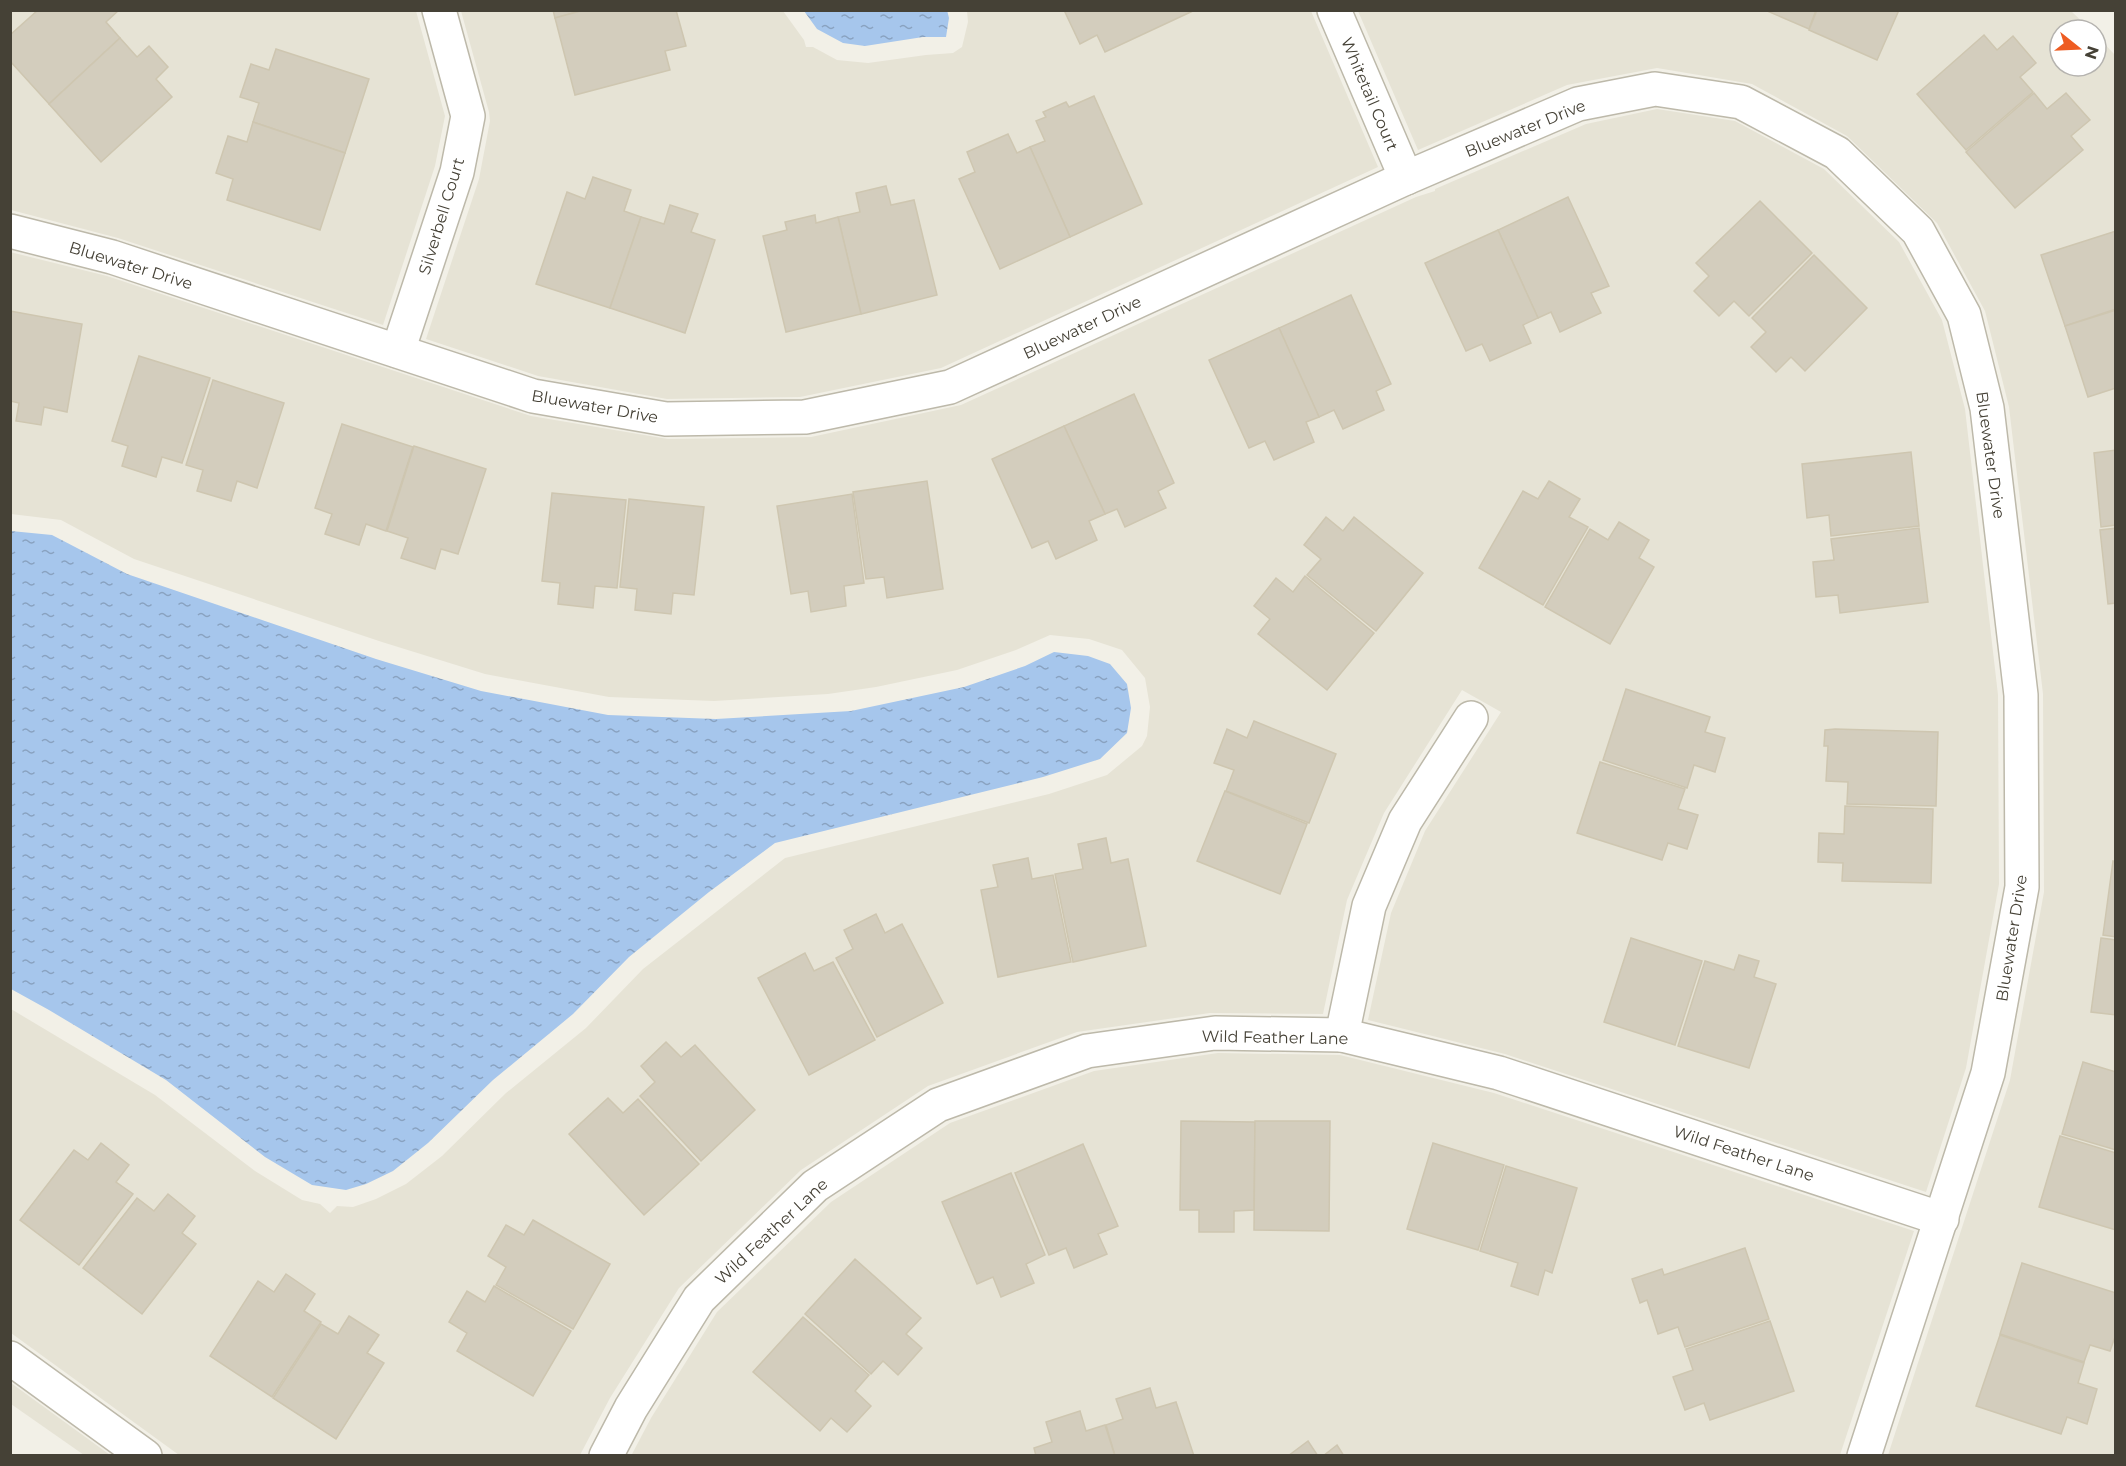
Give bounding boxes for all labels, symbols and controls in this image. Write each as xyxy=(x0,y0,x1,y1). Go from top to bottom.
north arrow xyxy=(2048,18,2108,78)
street label: Whitetail Court xyxy=(1337,34,1402,154)
text: N xyxy=(2081,43,2103,62)
street label: Bluewater Drive xyxy=(1462,96,1588,161)
street label: Silverbell Court xyxy=(415,155,468,277)
street label: Bluewater Drive xyxy=(67,238,195,293)
street label: Bluewater Drive xyxy=(1020,292,1144,363)
street label: Bluewater Drive xyxy=(530,386,660,427)
street label: Bluewater Drive xyxy=(1972,390,2009,520)
street label: Bluewater Drive xyxy=(1992,873,2031,1003)
street label: Wild Feather Lane xyxy=(1201,1027,1349,1048)
street label: Wild Feather Lane xyxy=(1671,1122,1817,1185)
street label: Wild Feather Lane xyxy=(711,1174,831,1288)

